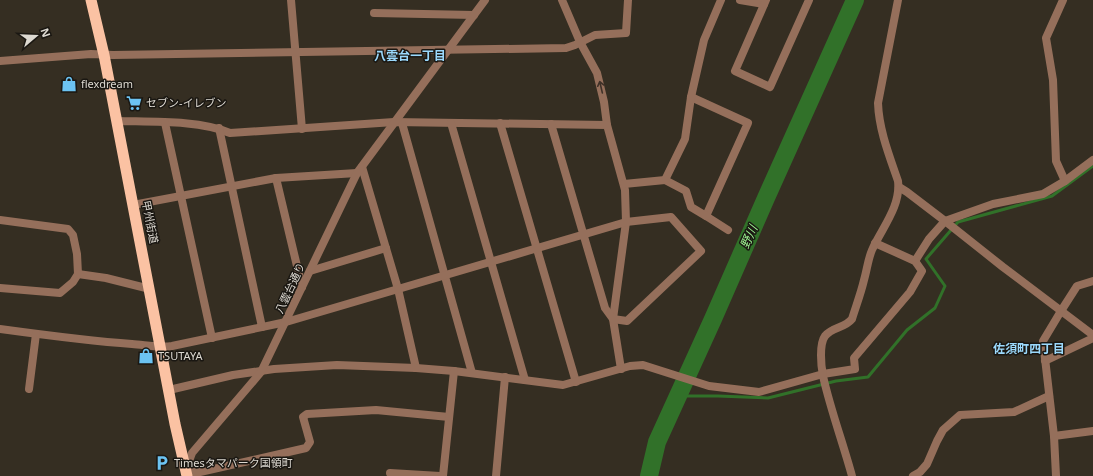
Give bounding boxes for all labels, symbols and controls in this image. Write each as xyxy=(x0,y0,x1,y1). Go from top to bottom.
north arrow xyxy=(16,16,56,56)
text: N xyxy=(37,26,54,39)
district label: 八雲台一丁目 xyxy=(374,47,446,64)
shop icon: flexdream xyxy=(60,75,78,93)
place label: flexdream xyxy=(81,76,133,91)
one-way arrow xyxy=(596,80,604,93)
supermarket icon: セブン-イレブン xyxy=(125,94,143,112)
place label: セブン-イレブン xyxy=(146,95,227,110)
street label: 甲州街道 xyxy=(139,199,162,245)
water label: 野川 xyxy=(736,221,762,251)
street label: 八雲台通り xyxy=(271,260,308,316)
district label: 佐須町四丁目 xyxy=(993,340,1065,357)
shop icon: TSUTAYA xyxy=(137,347,155,365)
place label: TSUTAYA xyxy=(158,348,203,363)
parking icon: Timesタマパーク国領町 xyxy=(153,454,171,472)
place label: Timesタマパーク国領町 xyxy=(174,455,293,470)

